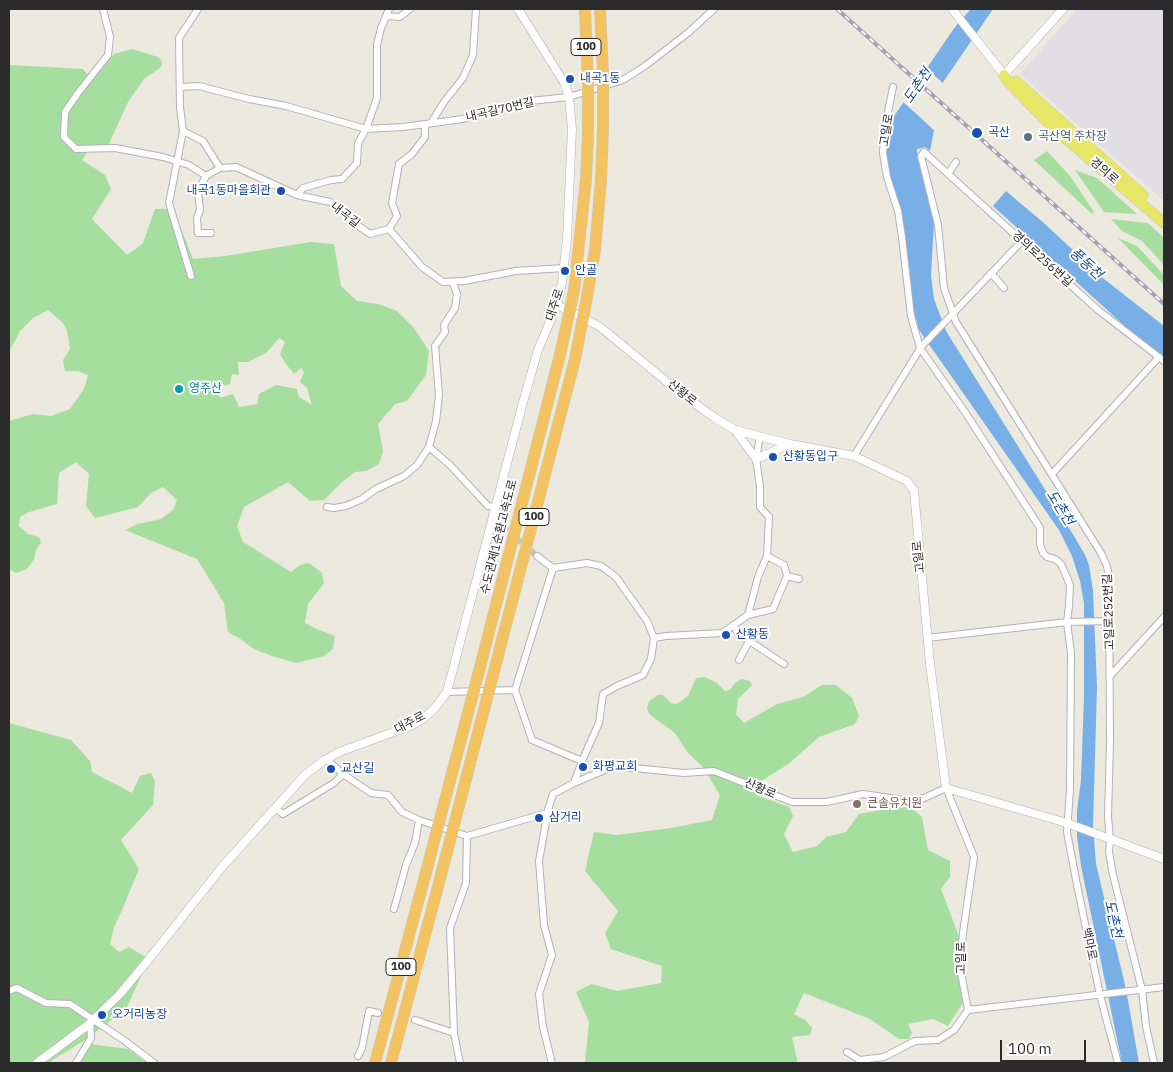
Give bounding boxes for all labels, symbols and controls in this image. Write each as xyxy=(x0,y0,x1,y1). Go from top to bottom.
road number: 100 xyxy=(571,38,601,56)
water label: 도촌천 xyxy=(900,65,936,107)
place label: 내곡1동 xyxy=(580,72,620,86)
marker: 내곡1동 xyxy=(564,73,576,85)
street label: 내곡길70번길 xyxy=(464,95,536,125)
street label: 고일로 xyxy=(877,113,897,147)
marker: 곡산 xyxy=(970,126,984,140)
place label: 곡산 xyxy=(988,126,1010,140)
place label: 곡산역 주차장 xyxy=(1038,130,1107,144)
marker: 곡산역 주차장 xyxy=(1022,131,1034,143)
street label: 경의로 xyxy=(1087,155,1121,187)
place label: 내곡1동마을회관 xyxy=(187,184,271,198)
marker: 내곡1동마을회관 xyxy=(275,185,287,197)
street label: 내곡길 xyxy=(328,199,362,231)
street label: 경의로256번길 xyxy=(1009,228,1075,290)
water label: 풍동천 xyxy=(1066,245,1106,283)
place label: 안골 xyxy=(575,264,597,278)
marker: 안골 xyxy=(559,265,571,277)
street label: 대주로 xyxy=(543,287,567,323)
street label: 산황로 xyxy=(665,377,699,409)
place label: 영주산 xyxy=(189,382,222,396)
marker: 영주산 xyxy=(173,383,185,395)
place label: 산황동입구 xyxy=(783,450,838,464)
marker: 산황동입구 xyxy=(767,451,779,463)
street label: 수도권제1순환고속도로 xyxy=(478,478,520,596)
water label: 도촌천 xyxy=(1043,487,1077,529)
road number: 100 xyxy=(519,508,549,526)
street label: 고일로 xyxy=(910,540,928,574)
street label: 고일로252번길 xyxy=(1100,573,1118,651)
place label: 산황동 xyxy=(736,628,769,642)
marker: 산황동 xyxy=(720,629,732,641)
street label: 대주로 xyxy=(392,709,428,737)
place label: 화평교회 xyxy=(593,760,637,774)
marker: 화평교회 xyxy=(577,761,589,773)
place label: 교산길 xyxy=(341,762,374,776)
marker: 교산길 xyxy=(325,763,337,775)
street label: 산황로 xyxy=(742,776,778,802)
place label: 큰솔유치원 xyxy=(867,797,922,811)
marker: 큰솔유치원 xyxy=(851,798,863,810)
place label: 삼거리 xyxy=(549,811,582,825)
marker: 삼거리 xyxy=(533,812,545,824)
water label: 도촌천 xyxy=(1100,898,1126,940)
street label: 백마로 xyxy=(1079,926,1099,962)
street label: 고일로 xyxy=(955,941,969,975)
road number: 100 xyxy=(386,959,416,976)
place label: 오거리농장 xyxy=(112,1008,167,1022)
marker: 오거리농장 xyxy=(96,1009,108,1021)
scale bar xyxy=(1003,1030,1089,1062)
text: 100 m xyxy=(1008,1039,1052,1058)

